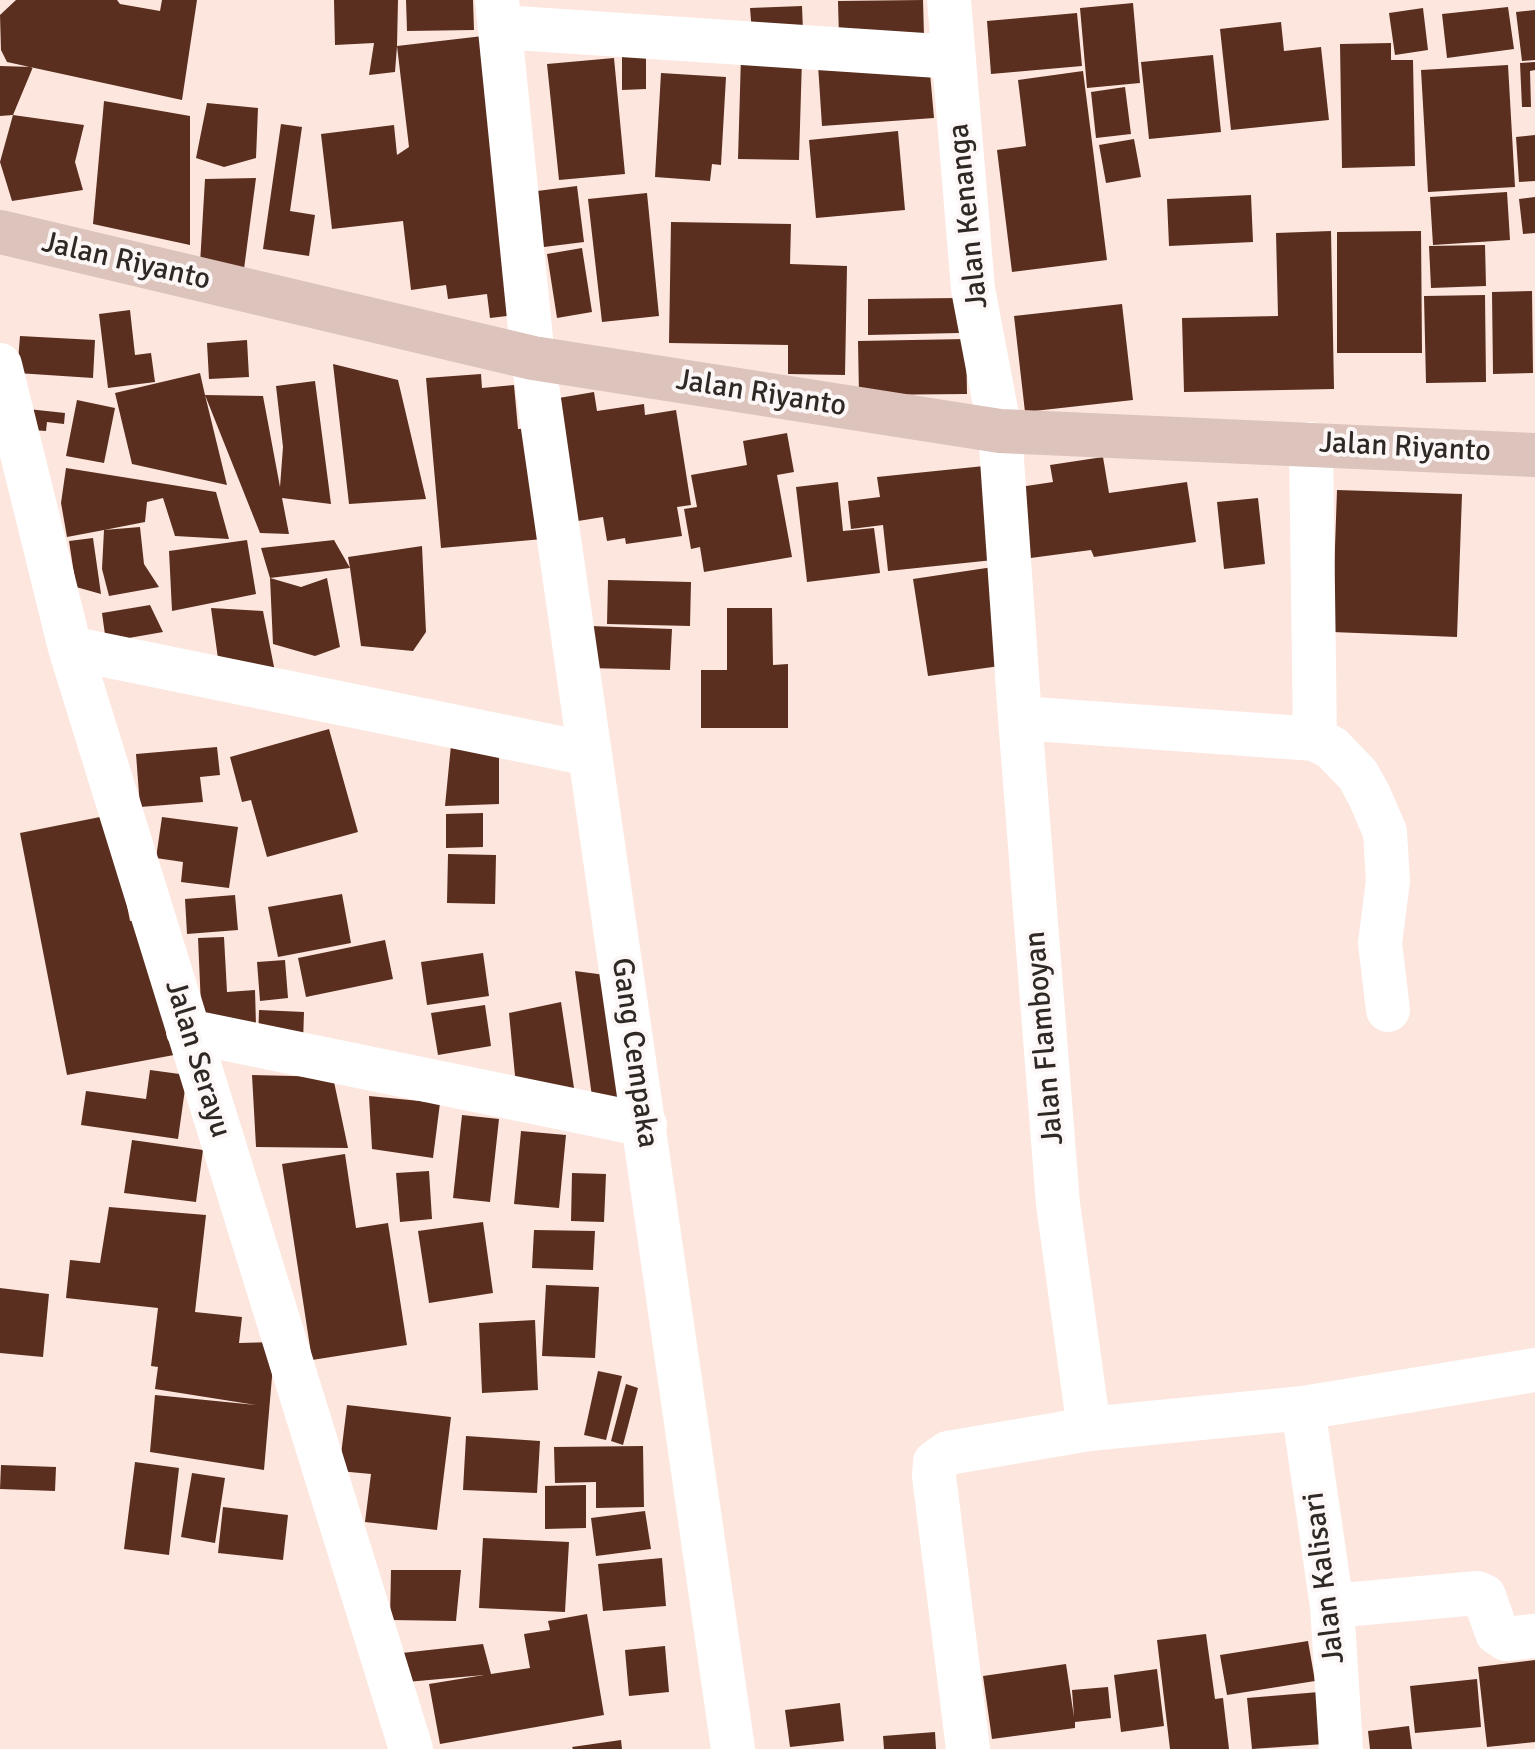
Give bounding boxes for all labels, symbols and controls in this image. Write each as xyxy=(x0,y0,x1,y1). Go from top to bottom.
street label: Jalan Kenanga xyxy=(941,121,997,311)
street label: Jalan Riyanto xyxy=(38,225,214,299)
street label: Jalan Riyanto xyxy=(673,363,849,425)
street label: Jalan Riyanto xyxy=(1318,426,1492,470)
street label: Jalan Flamboyan xyxy=(1018,929,1072,1147)
street label: Gang Cempaka xyxy=(603,956,665,1150)
street label: Jalan Serayu xyxy=(156,976,238,1142)
street label: Jalan Kalisari xyxy=(1297,1490,1353,1666)

